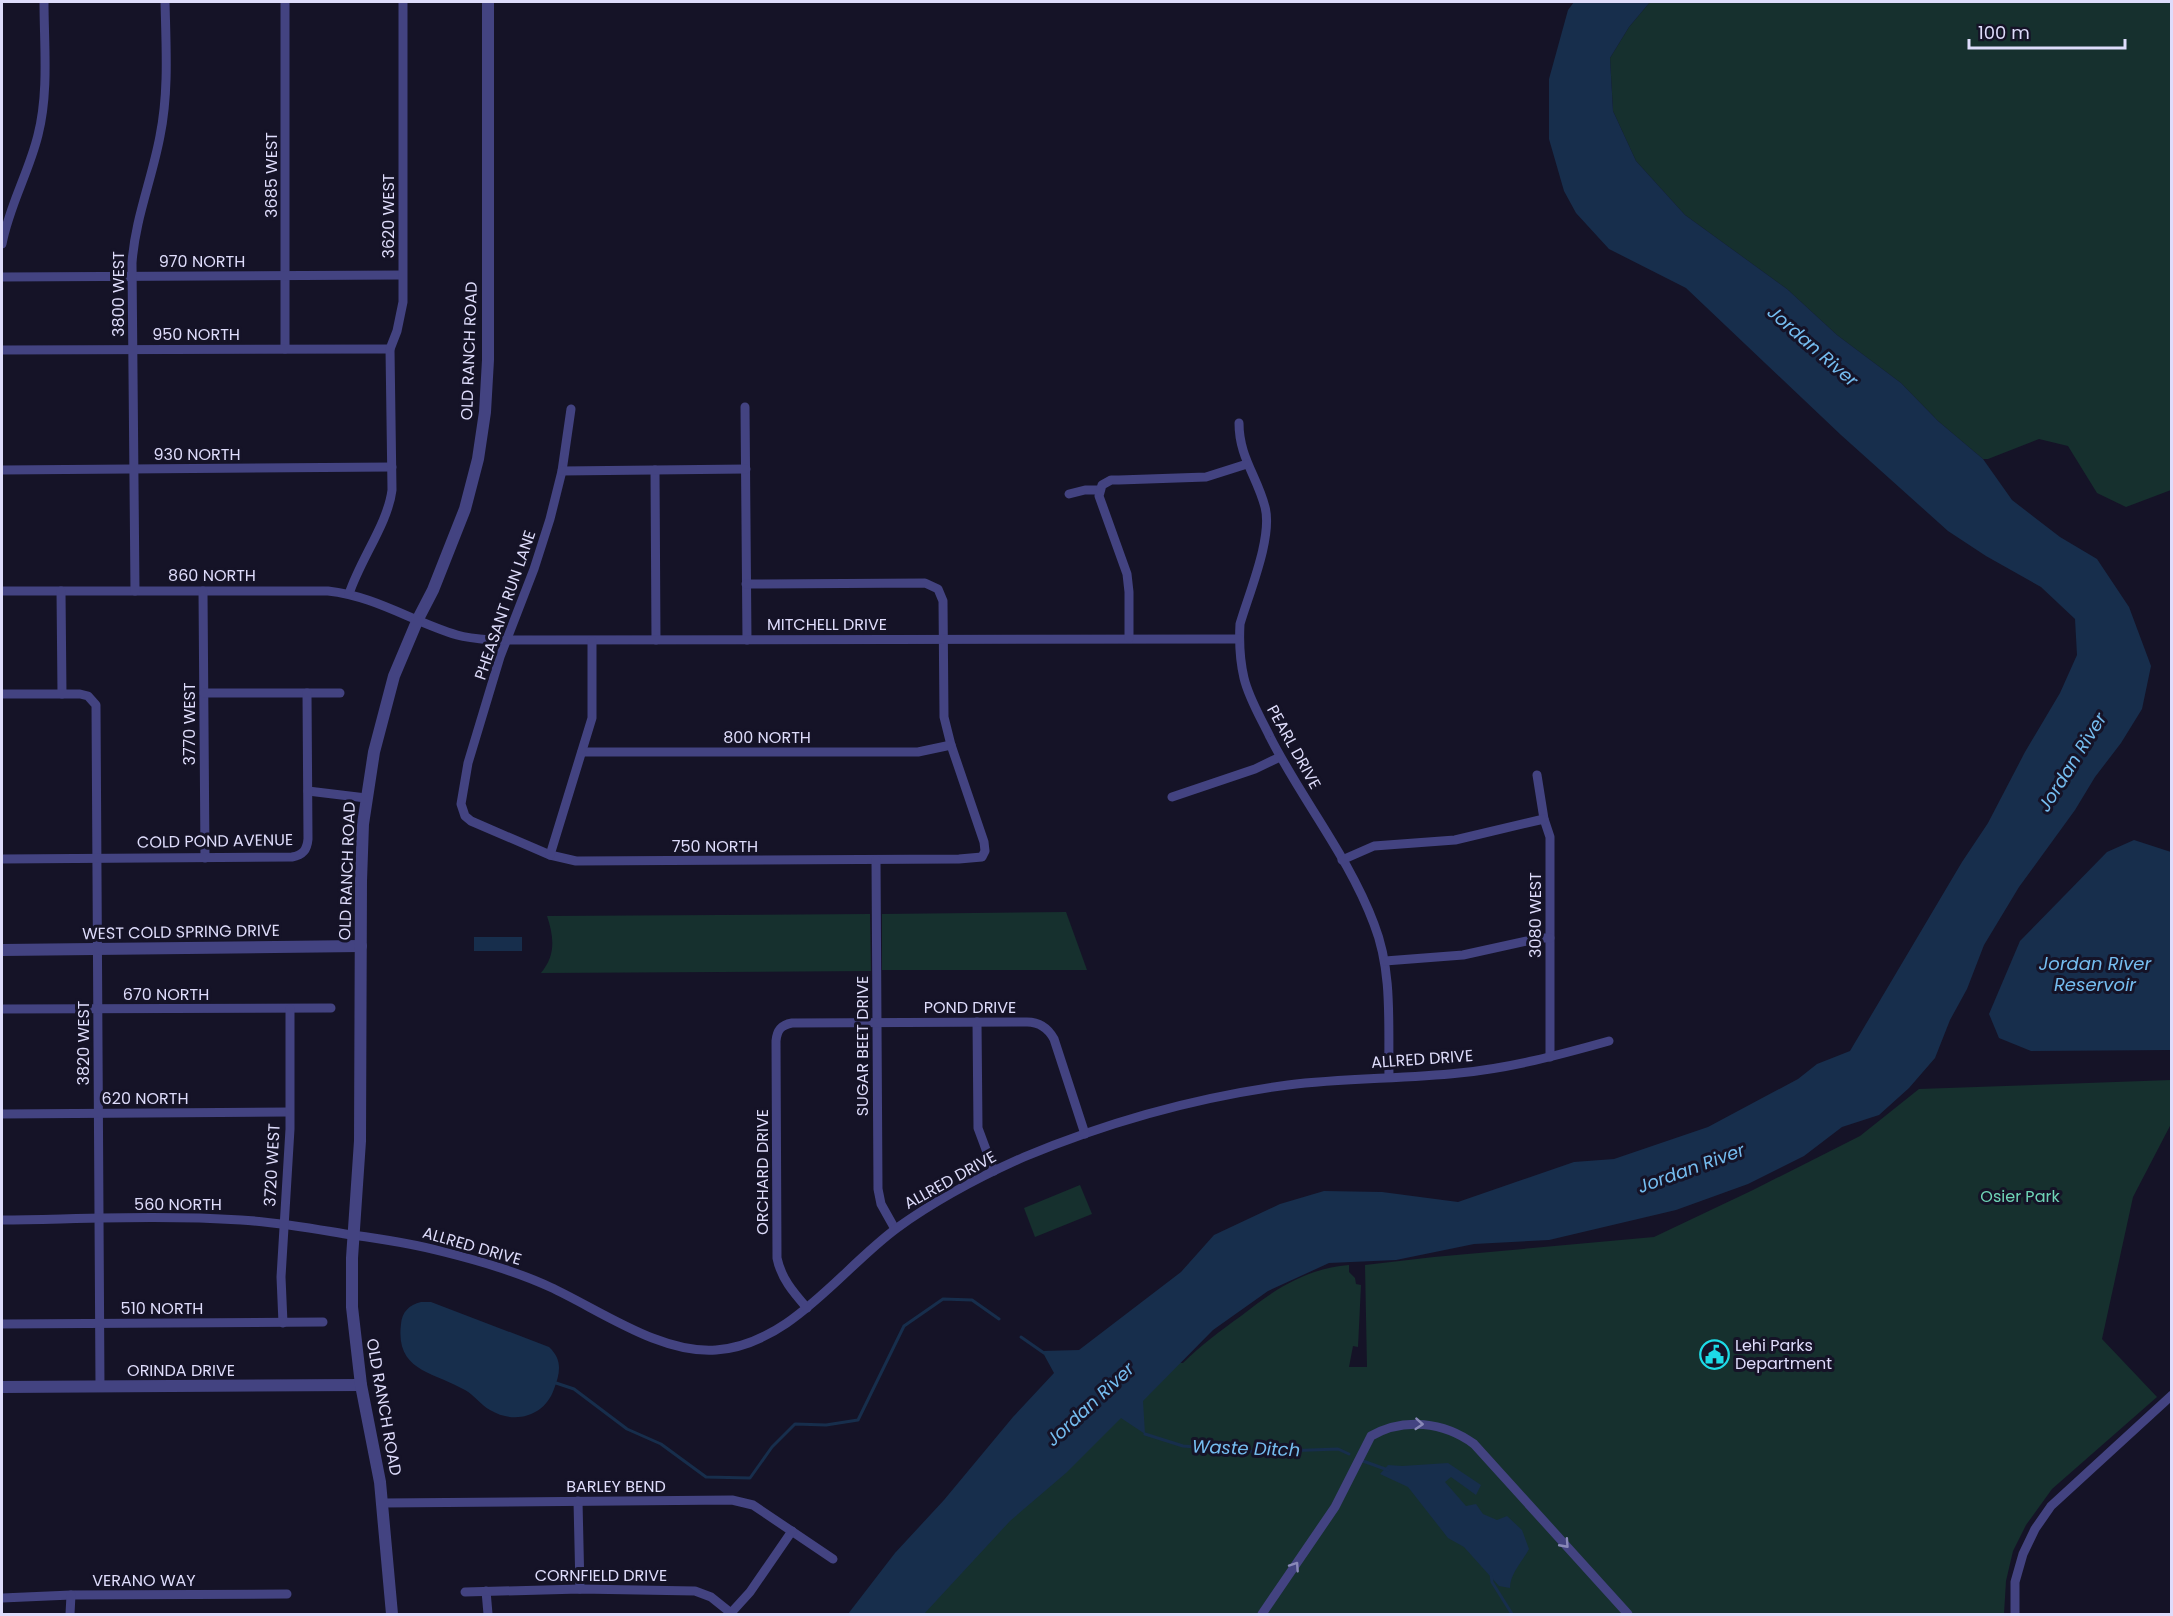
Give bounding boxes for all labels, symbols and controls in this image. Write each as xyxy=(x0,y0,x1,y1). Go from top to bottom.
scale bar xyxy=(1969,12,2125,50)
text: 100 m xyxy=(1978,20,2030,45)
street label: 3685 WEST xyxy=(260,132,283,218)
street label: 3620 WEST xyxy=(377,173,400,258)
street label: 970 NORTH xyxy=(159,250,245,273)
street label: 3800 WEST xyxy=(107,251,130,337)
street label: OLD RANCH ROAD xyxy=(455,281,483,421)
water label: Jordan River xyxy=(1762,300,1865,393)
street label: 950 NORTH xyxy=(152,323,240,346)
street label: 930 NORTH xyxy=(153,443,241,466)
street label: PHEASANT RUN LANE xyxy=(469,527,541,683)
street label: 860 NORTH xyxy=(168,564,256,587)
street label: MITCHELL DRIVE xyxy=(767,613,887,636)
street label: 3770 WEST xyxy=(178,682,201,766)
street label: PEARL DRIVE xyxy=(1261,701,1327,793)
water label: Jordan River xyxy=(2032,707,2113,816)
street label: 800 NORTH xyxy=(723,726,811,749)
street label: OLD RANCH ROAD xyxy=(333,801,361,941)
street label: COLD POND AVENUE xyxy=(137,828,293,854)
street label: 750 NORTH xyxy=(672,835,758,858)
street label: 3080 WEST xyxy=(1524,872,1547,958)
street label: WEST COLD SPRING DRIVE xyxy=(82,919,280,945)
water label: Jordan River Reservoir xyxy=(2039,951,2152,997)
street label: SUGAR BEET DRIVE xyxy=(851,976,874,1116)
street label: 670 NORTH xyxy=(123,983,209,1006)
street label: POND DRIVE xyxy=(924,996,1016,1019)
street label: 3820 WEST xyxy=(72,1000,95,1085)
street label: ALLRED DRIVE xyxy=(1370,1044,1474,1074)
street label: 620 NORTH xyxy=(102,1087,188,1110)
street label: ORCHARD DRIVE xyxy=(751,1109,774,1235)
street label: 3720 WEST xyxy=(258,1122,286,1207)
water label: Jordan River xyxy=(1634,1137,1749,1199)
street label: ALLRED DRIVE xyxy=(900,1145,1000,1215)
park label: Osier Park xyxy=(1980,1185,2060,1208)
street label: 560 NORTH xyxy=(134,1193,222,1216)
street label: ALLRED DRIVE xyxy=(420,1221,524,1271)
street label: 510 NORTH xyxy=(121,1297,203,1320)
place label: Lehi Parks Department xyxy=(1735,1334,1832,1375)
street label: OLD RANCH ROAD xyxy=(361,1337,407,1477)
public building icon: Lehi Parks Department xyxy=(1698,1338,1730,1370)
water label: Jordan River xyxy=(1040,1356,1141,1451)
street label: ORINDA DRIVE xyxy=(127,1359,235,1382)
one-way arrow xyxy=(1414,1418,1423,1431)
water label: Waste Ditch xyxy=(1191,1434,1301,1462)
street label: BARLEY BEND xyxy=(566,1475,666,1498)
one-way arrow xyxy=(1558,1538,1569,1548)
one-way arrow xyxy=(1288,1562,1299,1573)
street label: CORNFIELD DRIVE xyxy=(535,1564,667,1587)
street label: VERANO WAY xyxy=(92,1569,196,1592)

